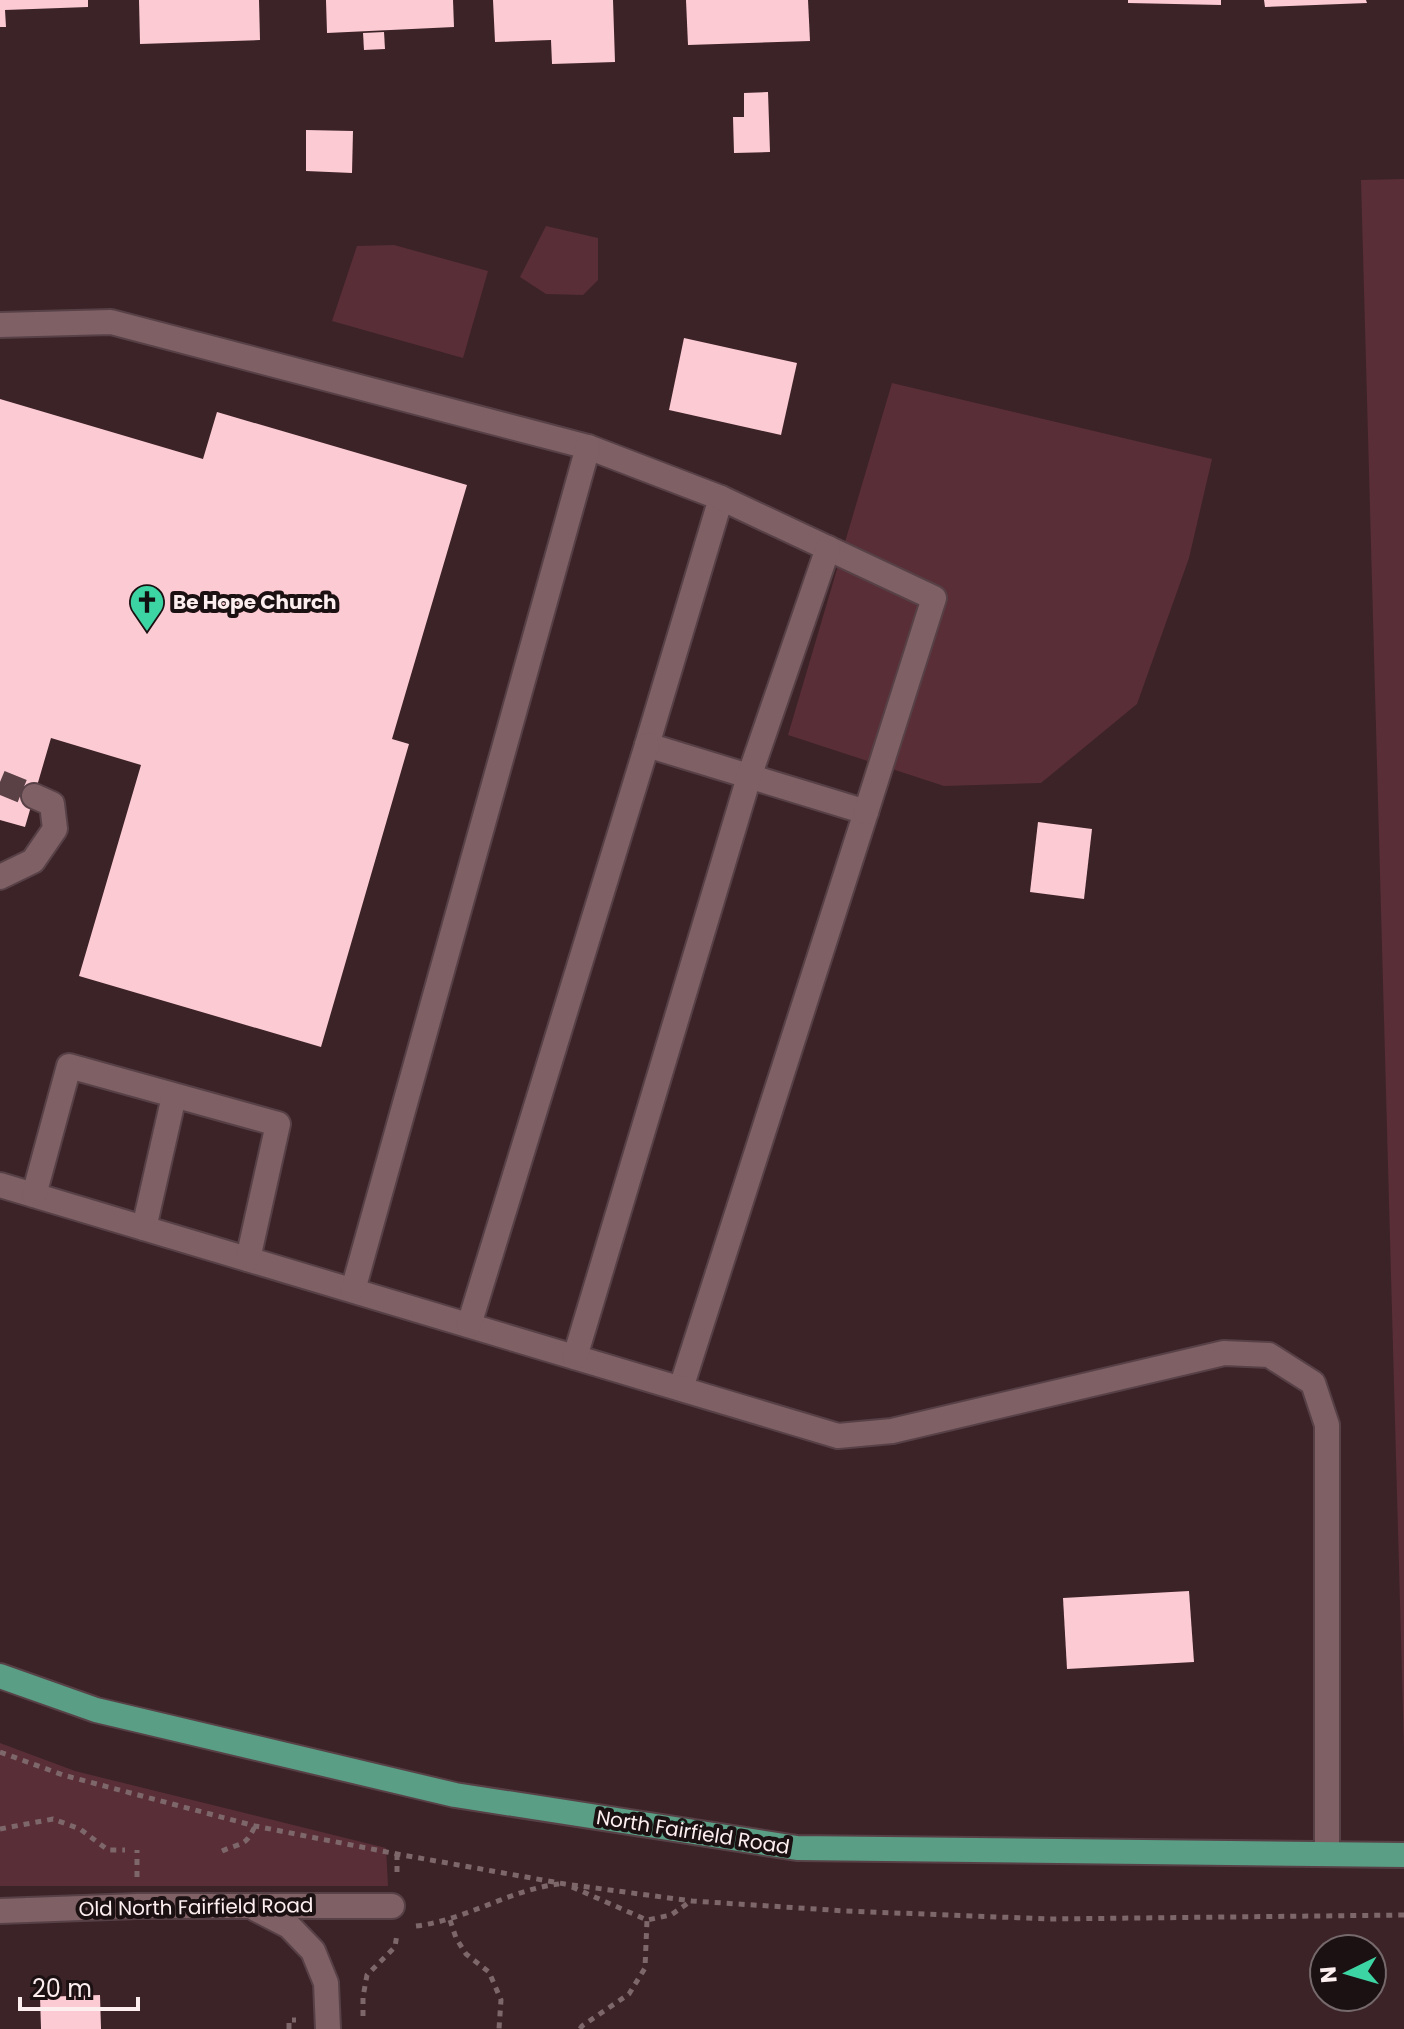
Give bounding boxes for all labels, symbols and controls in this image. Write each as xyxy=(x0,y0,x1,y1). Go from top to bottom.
church icon: Be Hope Church xyxy=(128,583,166,633)
place label: Be Hope Church xyxy=(173,588,337,616)
street label: North Fairfield Road xyxy=(594,1803,792,1861)
street label: Old North Fairfield Road xyxy=(78,1891,314,1923)
north arrow xyxy=(1308,1933,1388,2013)
scale bar xyxy=(20,1961,138,2011)
text: N xyxy=(1312,1965,1345,1984)
text: 20 m xyxy=(32,1972,92,2005)

